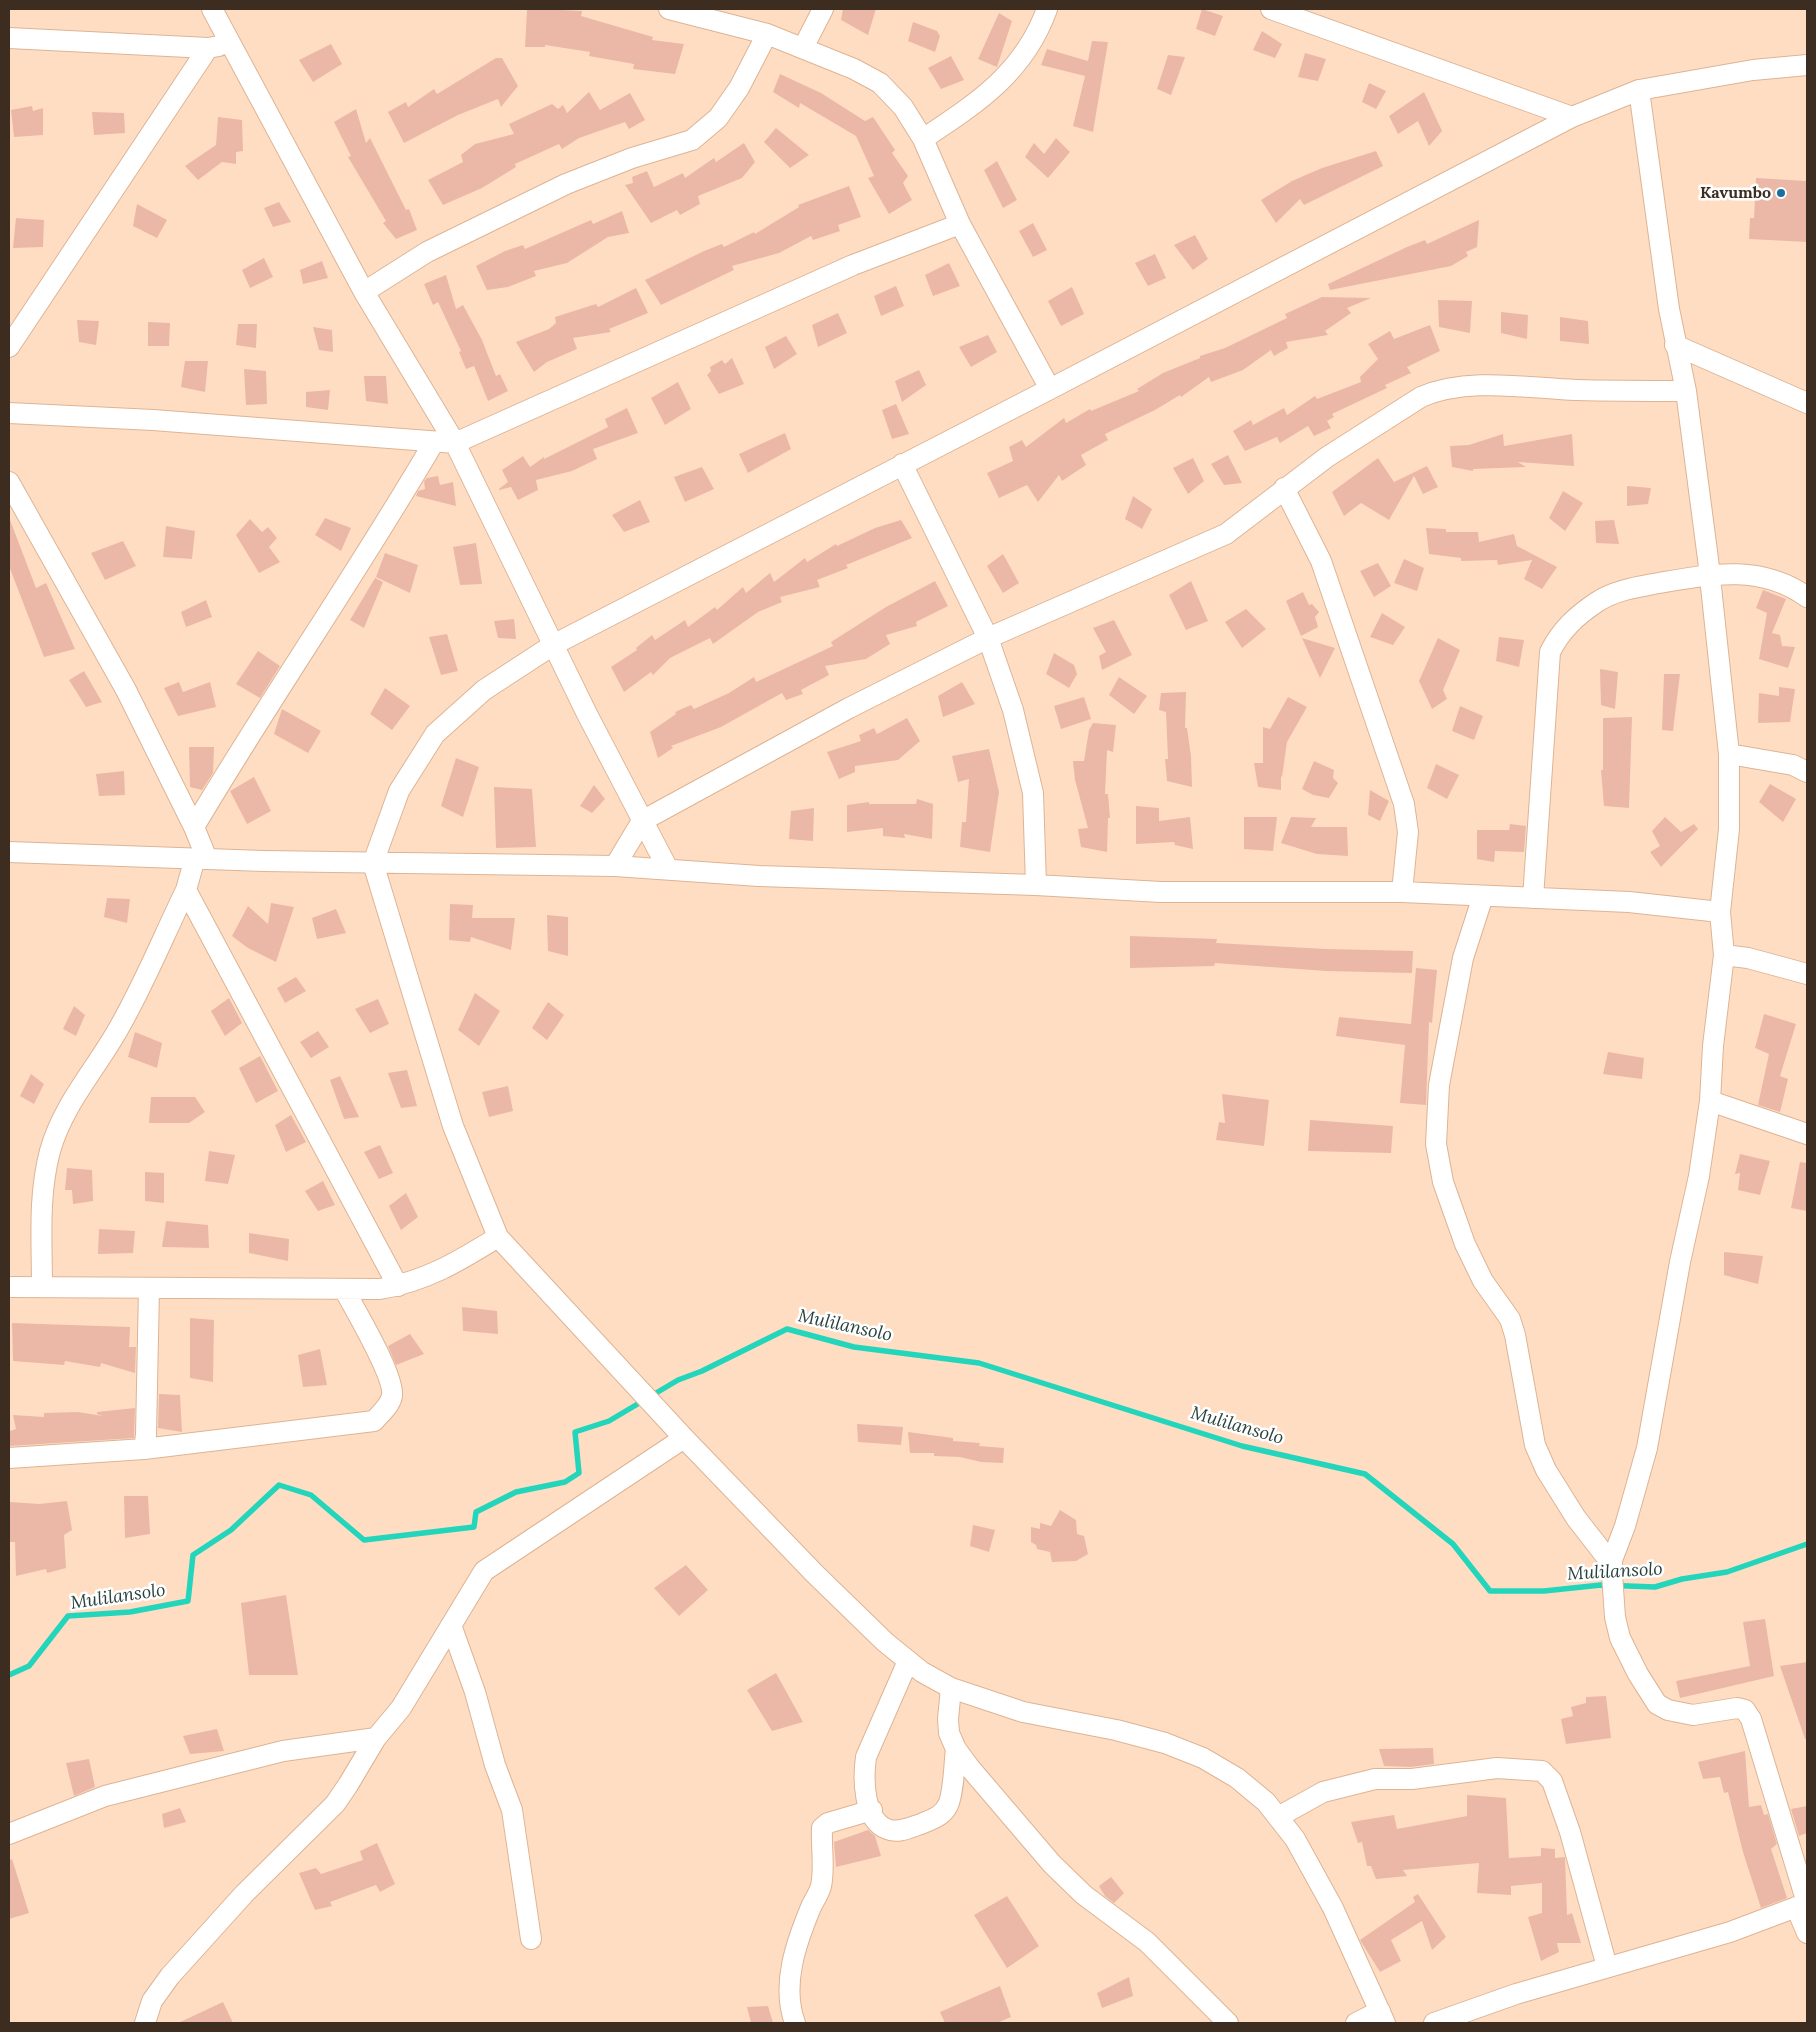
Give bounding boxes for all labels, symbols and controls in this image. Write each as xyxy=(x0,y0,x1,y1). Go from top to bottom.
place label: Kavumbo xyxy=(1700,183,1771,203)
marker: Kavumbo xyxy=(1775,187,1787,199)
water label: Mulilansolo xyxy=(796,1306,894,1346)
water label: Mulilansolo xyxy=(1188,1402,1286,1450)
water label: Mulilansolo xyxy=(1567,1559,1663,1585)
water label: Mulilansolo xyxy=(69,1580,167,1614)

